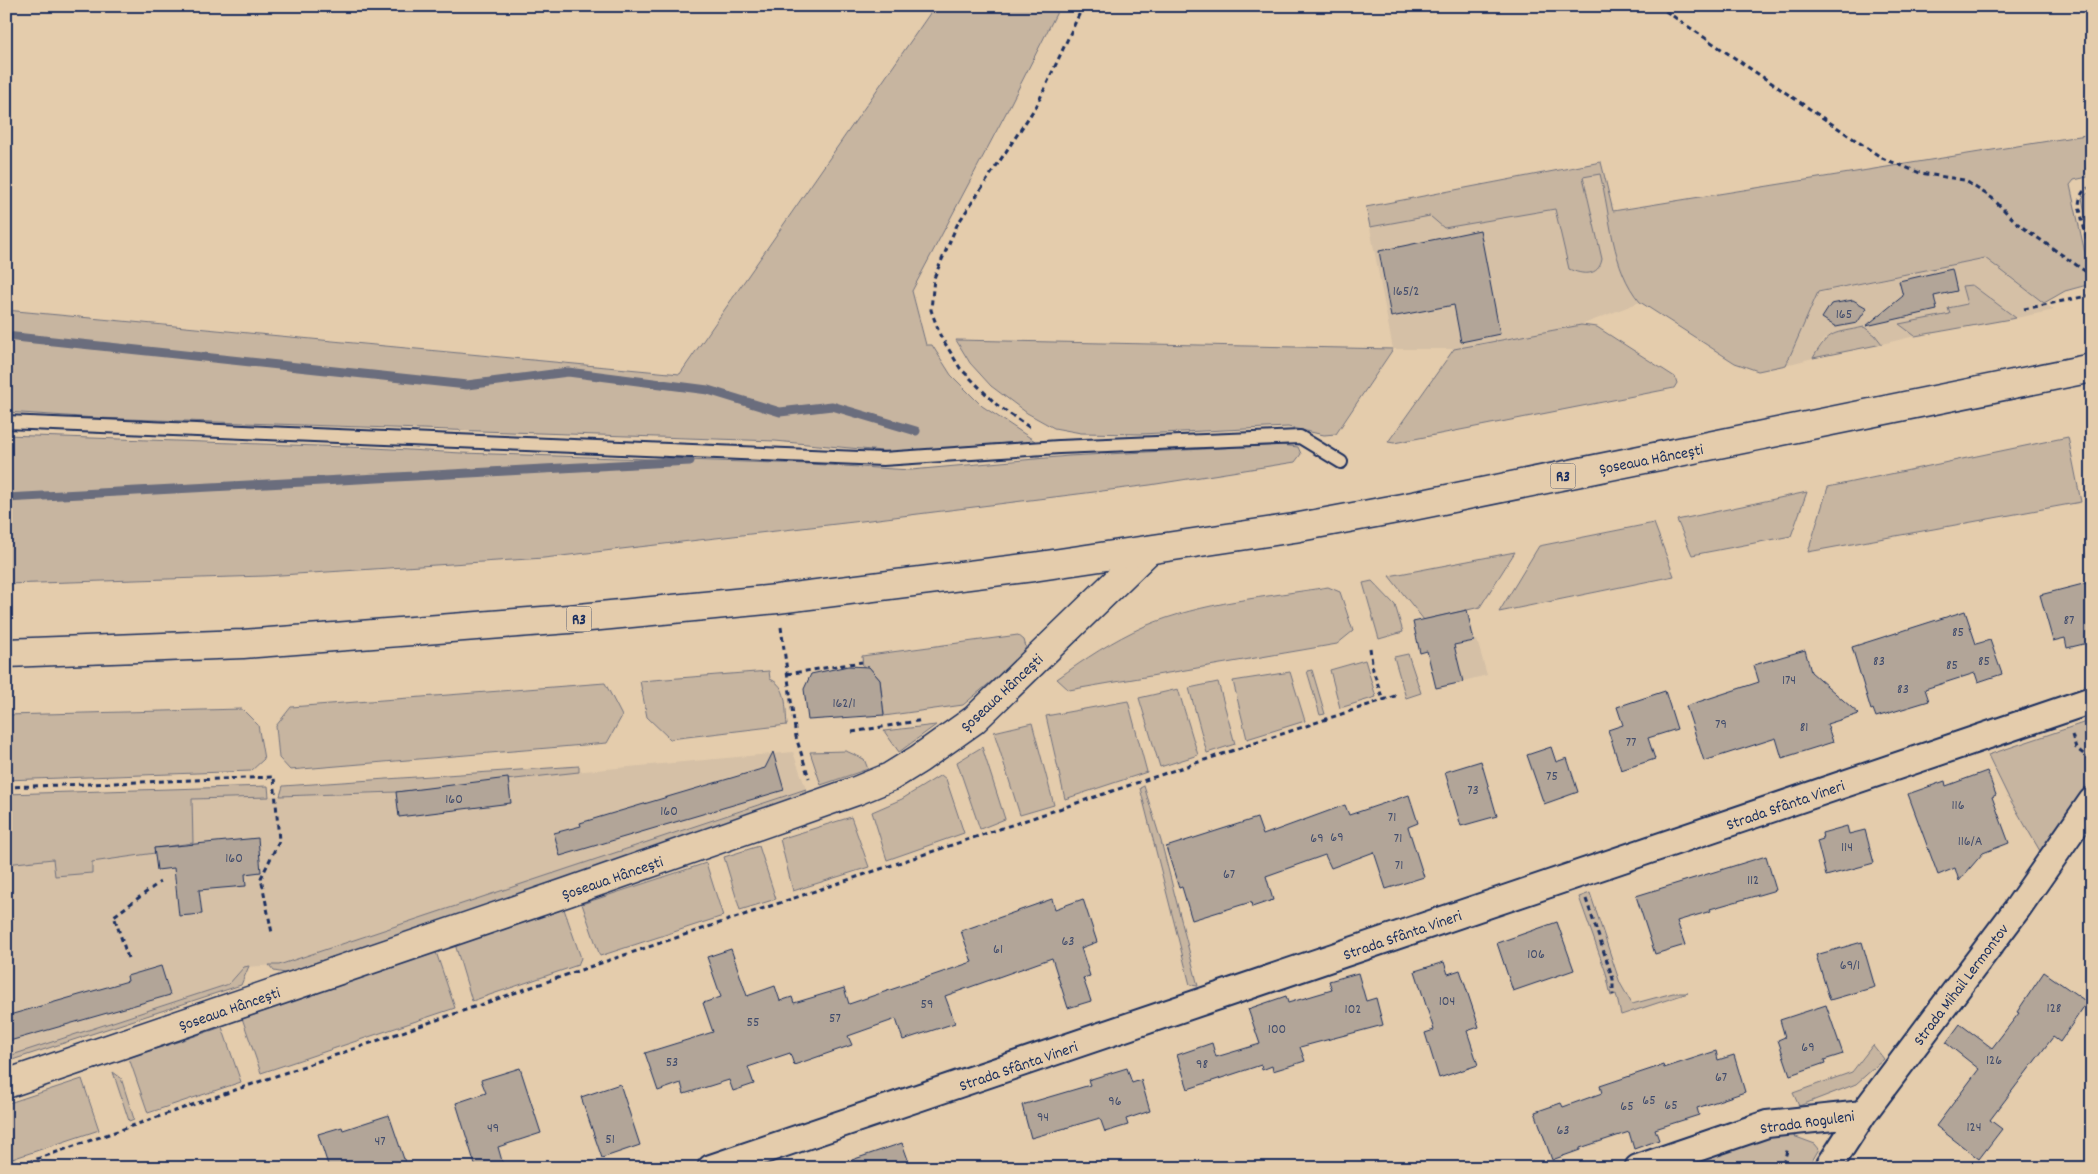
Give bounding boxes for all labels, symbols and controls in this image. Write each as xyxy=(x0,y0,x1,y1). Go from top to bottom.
house number: 165/2 xyxy=(1393,282,1419,302)
house number: 165 xyxy=(1836,305,1852,325)
street label: Șoseaua Hâncești xyxy=(1597,439,1706,482)
road number: R3 xyxy=(1550,464,1576,488)
road number: R3 xyxy=(566,606,592,632)
house number: 87 xyxy=(2064,611,2074,631)
house number: 85 xyxy=(1952,623,1964,643)
street label: Șoseaua Hâncești xyxy=(956,649,1049,738)
house number: 83 xyxy=(1873,652,1885,672)
house number: 85 xyxy=(1978,652,1990,672)
house number: 85 xyxy=(1946,656,1958,676)
house number: 174 xyxy=(1782,671,1796,691)
house number: 83 xyxy=(1897,680,1909,700)
house number: 162/1 xyxy=(832,694,856,714)
house number: 79 xyxy=(1715,715,1727,735)
house number: 81 xyxy=(1800,718,1808,738)
house number: 77 xyxy=(1626,733,1636,753)
house number: 75 xyxy=(1546,767,1558,787)
street label: Strada Sfânta Vineri xyxy=(1723,775,1848,837)
house number: 73 xyxy=(1467,781,1479,801)
house number: 160 xyxy=(445,790,463,810)
house number: 116 xyxy=(1952,796,1965,816)
house number: 160 xyxy=(660,802,678,822)
house number: 71 xyxy=(1388,808,1396,828)
house number: 69 xyxy=(1330,828,1344,848)
house number: 69 xyxy=(1310,829,1324,849)
house number: 71 xyxy=(1394,829,1402,849)
house number: 116/A xyxy=(1958,832,1983,852)
house number: 114 xyxy=(1841,838,1853,858)
house number: 160 xyxy=(225,849,243,869)
street label: Șoseaua Hâncești xyxy=(559,851,667,907)
house number: 71 xyxy=(1395,856,1403,876)
house number: 67 xyxy=(1223,865,1235,885)
house number: 112 xyxy=(1747,871,1759,891)
street label: Strada Sfânta Vineri xyxy=(1340,905,1465,967)
street label: Strada Mihail Lermontov xyxy=(1908,919,2016,1051)
house number: 63 xyxy=(1061,932,1075,952)
house number: 61 xyxy=(993,940,1003,960)
house number: 106 xyxy=(1527,945,1545,965)
house number: 69/1 xyxy=(1840,956,1860,976)
street label: Șoseaua Hâncești xyxy=(176,982,284,1038)
house number: 104 xyxy=(1439,992,1455,1012)
house number: 59 xyxy=(921,995,933,1015)
house number: 128 xyxy=(2047,999,2062,1019)
house number: 102 xyxy=(1345,1000,1361,1020)
house number: 57 xyxy=(829,1009,841,1029)
house number: 55 xyxy=(747,1013,759,1033)
house number: 100 xyxy=(1268,1020,1286,1040)
street label: Strada Sfânta Vineri xyxy=(956,1036,1081,1098)
house number: 69 xyxy=(1801,1038,1815,1058)
house number: 126 xyxy=(1986,1051,2002,1071)
house number: 53 xyxy=(666,1053,678,1073)
house number: 98 xyxy=(1196,1055,1208,1075)
house number: 67 xyxy=(1715,1068,1727,1088)
house number: 65 xyxy=(1642,1091,1656,1111)
house number: 96 xyxy=(1108,1092,1122,1112)
house number: 65 xyxy=(1664,1096,1678,1116)
house number: 65 xyxy=(1620,1097,1634,1117)
street label: Strada Roguleni xyxy=(1759,1105,1856,1141)
house number: 94 xyxy=(1037,1108,1049,1128)
house number: 124 xyxy=(1967,1118,1982,1138)
house number: 49 xyxy=(487,1119,499,1139)
house number: 63 xyxy=(1556,1121,1570,1141)
house number: 51 xyxy=(605,1130,615,1150)
house number: 47 xyxy=(374,1132,386,1152)

